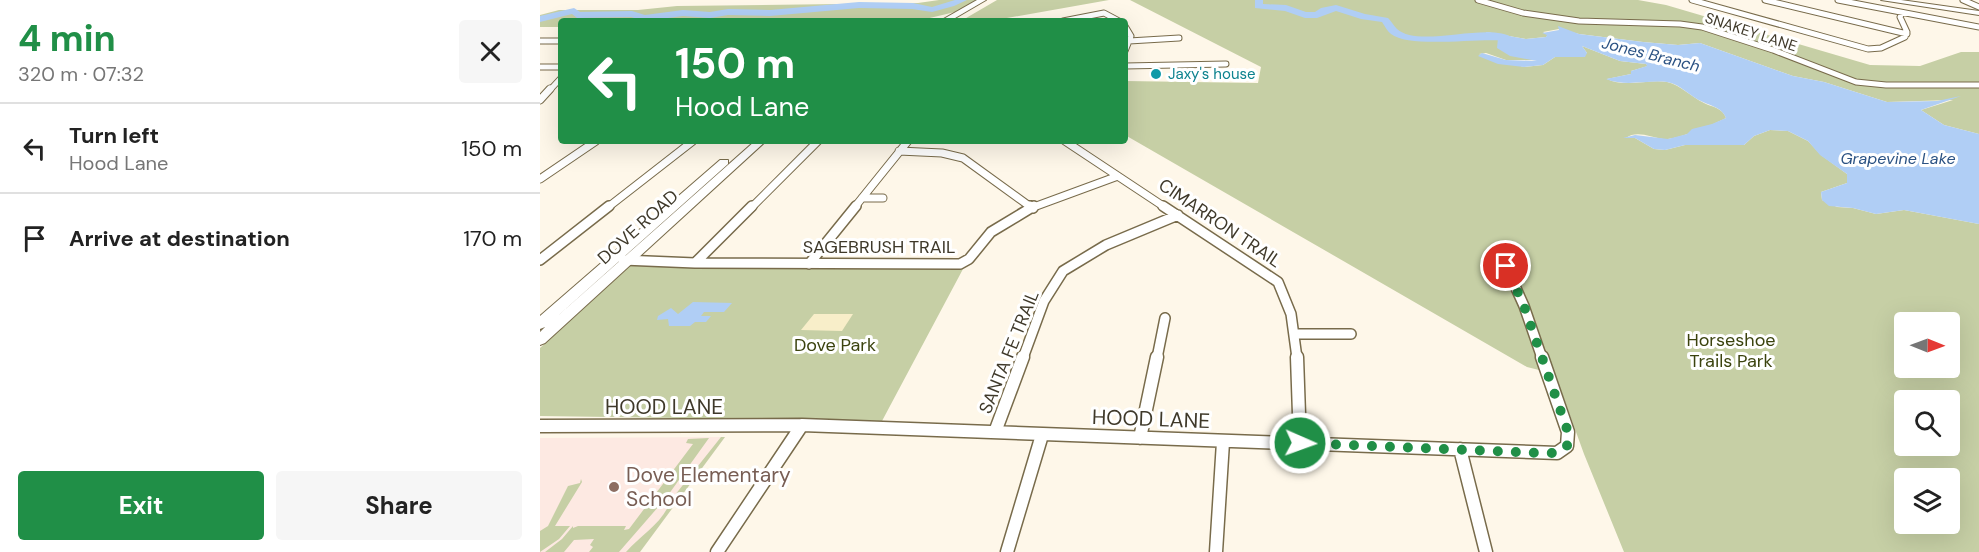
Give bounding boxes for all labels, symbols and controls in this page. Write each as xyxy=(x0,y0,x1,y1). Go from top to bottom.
street label: SNAKEY LANE xyxy=(1702,8,1800,56)
text: 4 min xyxy=(18,15,116,62)
button: close xyxy=(459,20,522,83)
water label: Jones Branch xyxy=(1600,32,1702,77)
text: 150 m xyxy=(675,36,795,91)
icon: left xyxy=(576,42,654,120)
text: 320 m · 07:32 xyxy=(18,61,144,87)
place label: Jaxy's house xyxy=(1168,64,1256,84)
marker: Jaxy's house xyxy=(1149,67,1163,81)
text: Hood Lane xyxy=(675,89,809,124)
text: Turn left xyxy=(69,121,159,150)
icon: left xyxy=(18,132,51,165)
text: 150 m xyxy=(461,134,522,163)
water label: Grapevine Lake xyxy=(1840,148,1956,169)
text: Hood Lane xyxy=(69,150,168,176)
street label: CIMARRON TRAIL xyxy=(1154,173,1286,273)
street label: DOVE ROAD xyxy=(592,184,684,270)
icon: arrive xyxy=(18,222,51,255)
text: Arrive at destination xyxy=(69,224,290,253)
text: 170 m xyxy=(463,224,522,253)
street label: SAGEBRUSH TRAIL xyxy=(803,235,955,259)
pin xyxy=(1480,240,1531,291)
icon: arrive xyxy=(1489,249,1522,282)
street label: SANTA FE TRAIL xyxy=(973,287,1045,417)
north arrow xyxy=(1894,312,1960,378)
map controls xyxy=(1894,312,1960,534)
park label: Horseshoe Trails Park xyxy=(1686,328,1776,373)
park label: Dove Park xyxy=(794,333,876,357)
button: search xyxy=(1894,390,1960,456)
street label: HOOD LANE xyxy=(605,393,723,421)
street label: HOOD LANE xyxy=(1091,403,1211,435)
position arrow xyxy=(1268,411,1332,475)
place label: Dove Elementary School xyxy=(626,461,791,513)
button: layers xyxy=(1894,468,1960,534)
button: Exit xyxy=(18,471,264,540)
button: Share xyxy=(276,471,522,540)
marker: Dove Elementary School xyxy=(607,480,621,494)

